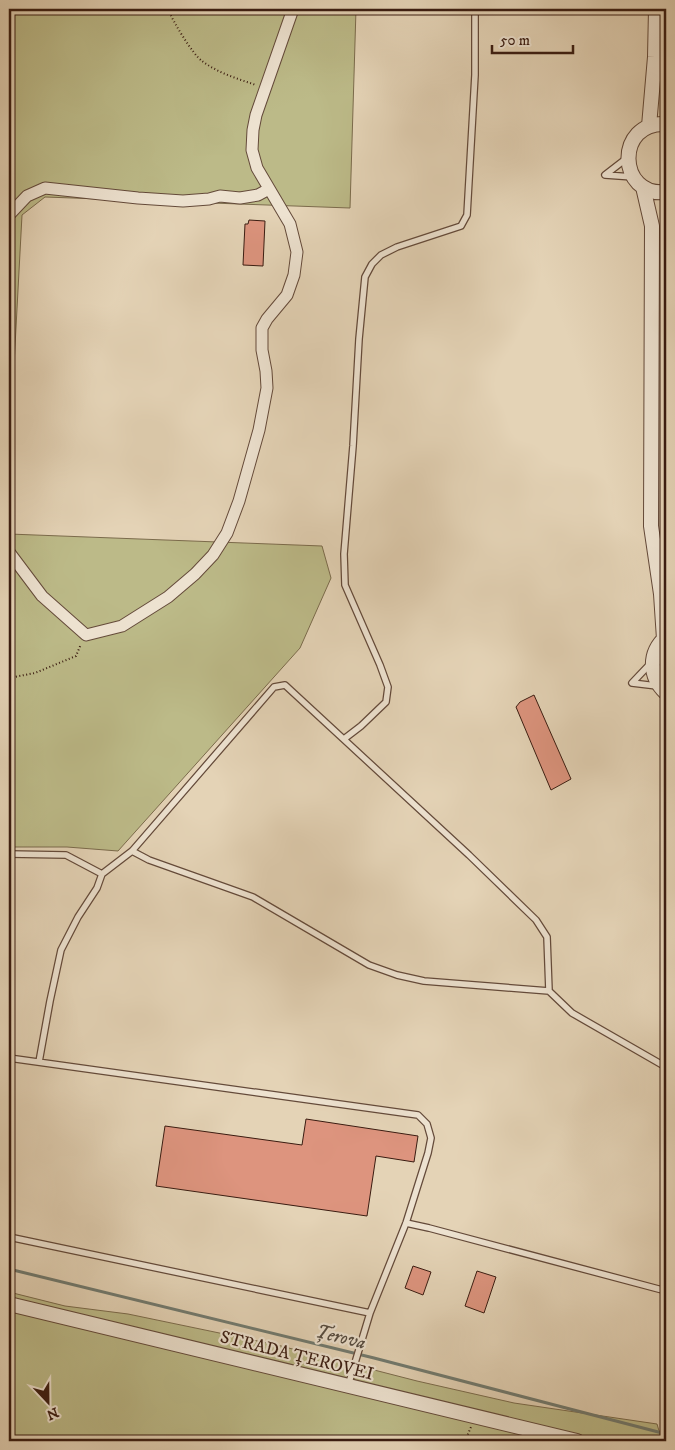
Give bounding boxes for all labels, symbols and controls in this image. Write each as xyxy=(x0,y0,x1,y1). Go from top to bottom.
scale bar xyxy=(492,22,574,54)
text: 50 m xyxy=(500,31,530,50)
water label: Țerova xyxy=(313,1320,368,1355)
street label: STRADA ȚEROVEI xyxy=(218,1326,376,1386)
north arrow xyxy=(22,1378,72,1428)
text: N xyxy=(43,1403,61,1424)

